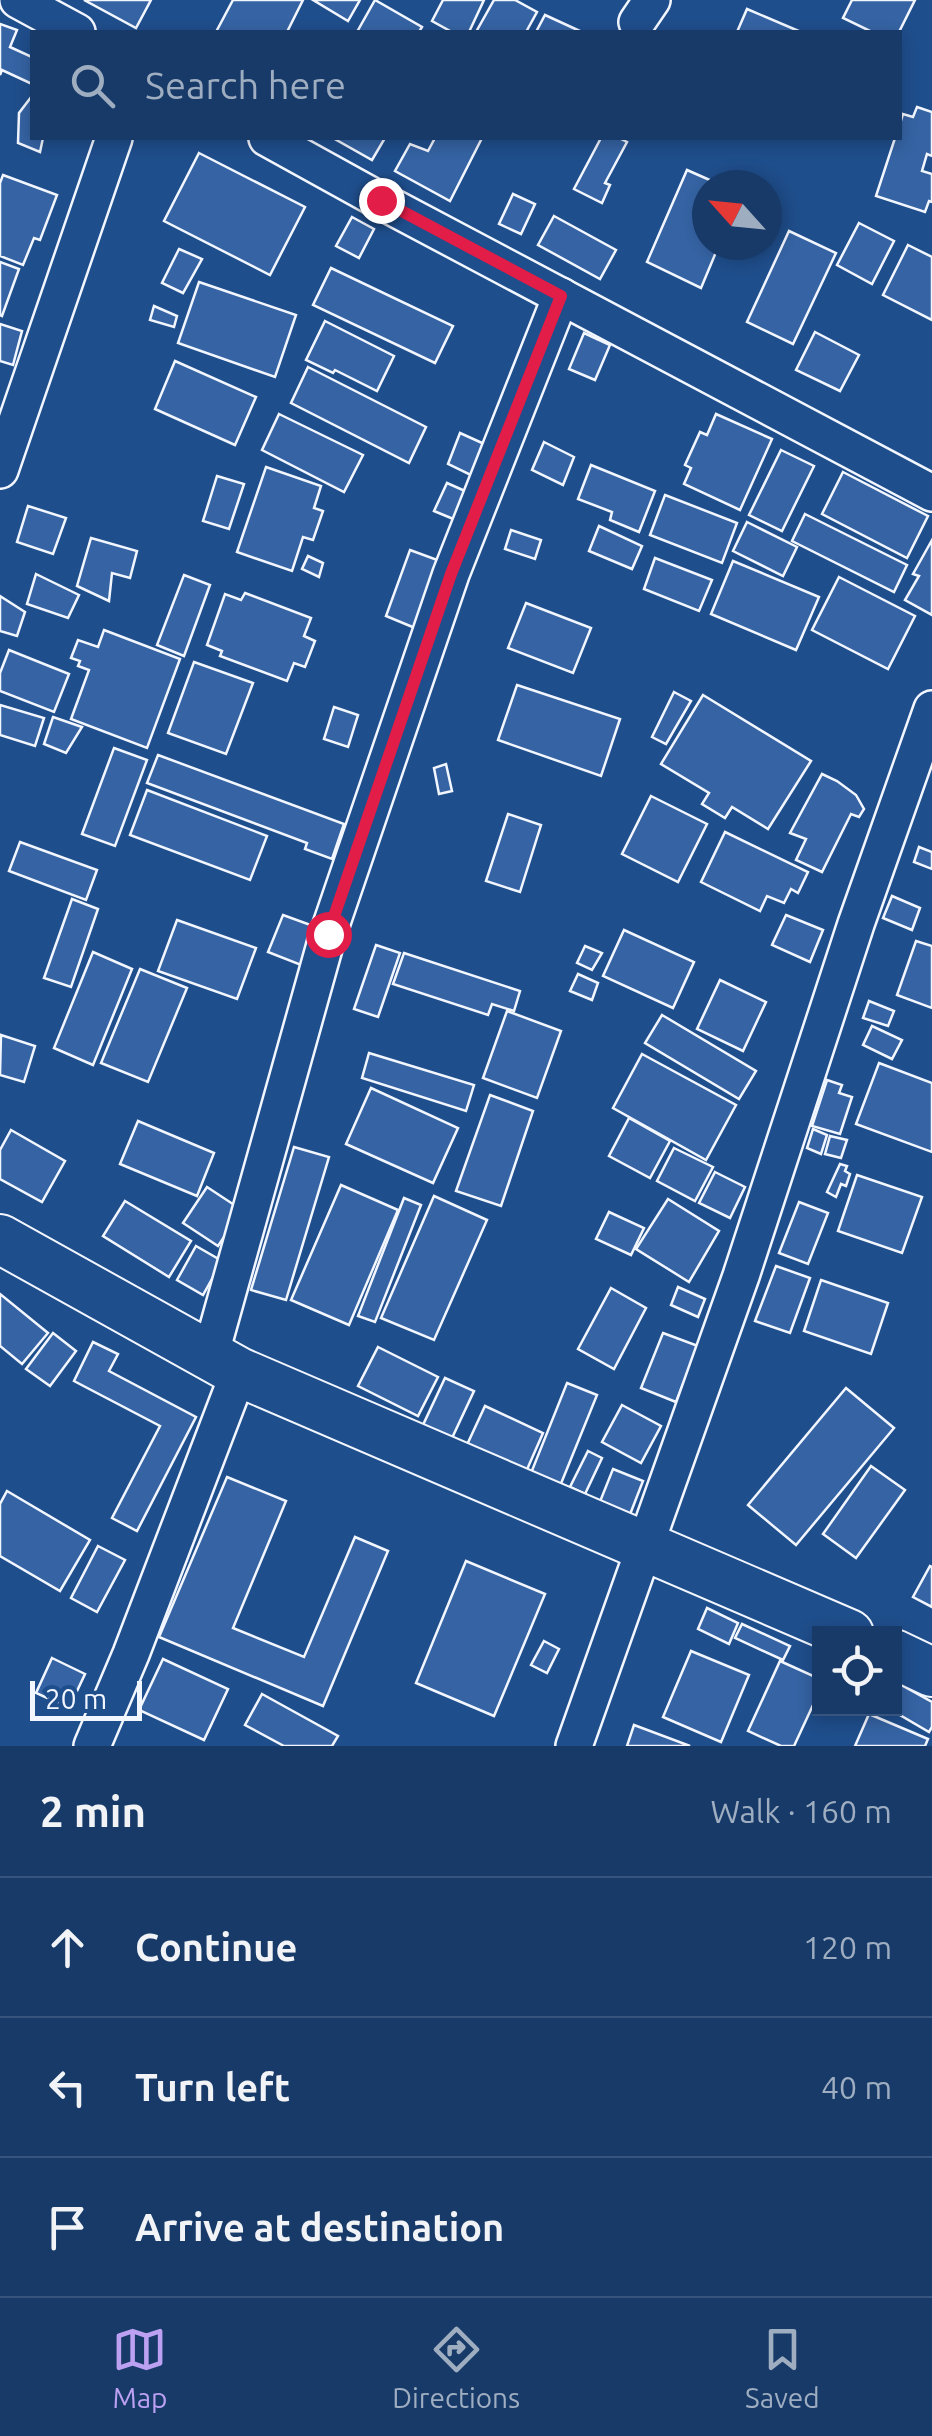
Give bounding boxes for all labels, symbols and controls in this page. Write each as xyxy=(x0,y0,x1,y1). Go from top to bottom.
search box xyxy=(30,30,902,140)
icon: search xyxy=(65,58,120,113)
text: Search here xyxy=(145,64,346,106)
north arrow xyxy=(692,170,782,260)
route end xyxy=(359,178,405,224)
route start xyxy=(306,912,352,958)
map controls xyxy=(812,1626,902,1716)
button: locate xyxy=(812,1626,902,1716)
scale bar xyxy=(30,1676,142,1720)
text: 20 m xyxy=(45,1683,107,1714)
text: 2 min xyxy=(40,1788,146,1835)
text: Walk · 160 m xyxy=(710,1793,892,1829)
icon: ahead xyxy=(40,1920,95,1975)
text: Continue xyxy=(135,1926,297,1968)
text: 120 m xyxy=(803,1929,892,1965)
icon: left xyxy=(40,2060,95,2115)
text: Turn left xyxy=(135,2066,290,2108)
text: 40 m xyxy=(821,2069,892,2105)
icon: arrive xyxy=(40,2200,95,2255)
text: Arrive at destination xyxy=(135,2206,504,2248)
tab: Map xyxy=(112,2322,168,2413)
tab: Directions xyxy=(392,2322,520,2413)
tab: Saved xyxy=(745,2322,820,2413)

